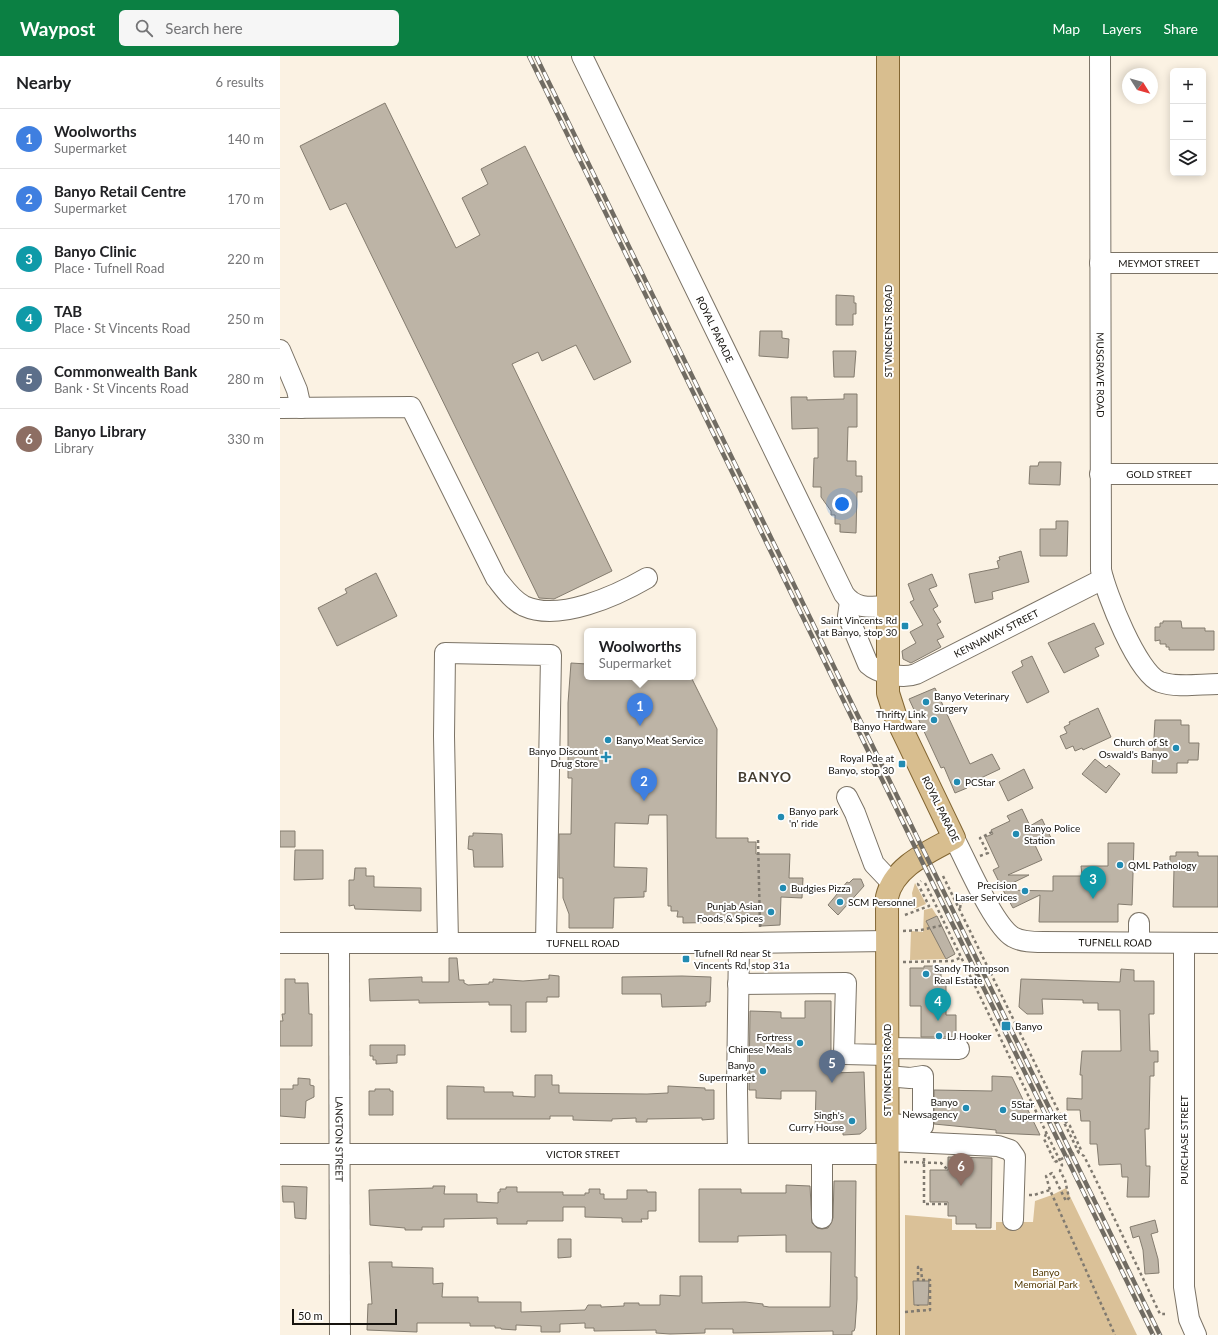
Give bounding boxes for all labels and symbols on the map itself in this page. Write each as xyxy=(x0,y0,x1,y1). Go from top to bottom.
north arrow xyxy=(1122,68,1158,104)
street label: MEYMOT STREET xyxy=(1118,257,1200,269)
street label: ST VINCENTS ROAD xyxy=(882,284,894,377)
street label: ROYAL PARADE xyxy=(694,294,736,365)
street label: MUSGRAVE ROAD xyxy=(1095,332,1107,418)
street label: GOLD STREET xyxy=(1126,468,1192,480)
your location xyxy=(832,494,852,514)
street label: KENNAWAY STREET xyxy=(952,607,1041,660)
place label: Saint Vincents Rd at Banyo, stop 30 xyxy=(820,614,897,638)
marker: Saint Vincents Rd at Banyo, stop 30 xyxy=(900,621,910,631)
place label: Banyo Veterinary Surgery xyxy=(934,690,1010,714)
pin: 1 xyxy=(627,693,653,726)
marker: Banyo Veterinary Surgery xyxy=(921,697,931,707)
place label: Thrifty Link Banyo Hardware xyxy=(853,708,927,732)
marker: Thrifty Link Banyo Hardware xyxy=(929,715,939,725)
place label: Banyo Meat Service xyxy=(616,734,703,746)
marker: Banyo Meat Service xyxy=(603,735,613,745)
place label: Church of St Oswald's Banyo xyxy=(1099,736,1168,760)
marker: Church of St Oswald's Banyo xyxy=(1171,743,1181,753)
place label: Banyo Discount Drug Store xyxy=(529,745,598,769)
marker: Banyo Discount Drug Store xyxy=(601,752,611,762)
place label: Royal Pde at Banyo, stop 30 xyxy=(828,752,894,776)
marker: Royal Pde at Banyo, stop 30 xyxy=(897,759,907,769)
pin: 2 xyxy=(631,768,657,801)
district label: BANYO xyxy=(738,768,792,785)
street label: ROYAL PARADE xyxy=(920,774,962,844)
place label: PCStar xyxy=(965,776,995,788)
marker: PCStar xyxy=(952,777,962,787)
place label: Banyo park 'n' ride xyxy=(789,805,839,829)
marker: Banyo park 'n' ride xyxy=(776,812,786,822)
place label: Banyo Police Station xyxy=(1024,822,1080,846)
marker: Banyo Police Station xyxy=(1011,829,1021,839)
place label: QML Pathology xyxy=(1128,859,1197,871)
marker: QML Pathology xyxy=(1115,860,1125,870)
pin: 3 xyxy=(1080,866,1106,899)
place label: Precision Laser Services xyxy=(955,879,1017,903)
place label: Budgies Pizza xyxy=(791,882,851,894)
marker: Budgies Pizza xyxy=(778,883,788,893)
marker: Precision Laser Services xyxy=(1020,886,1030,896)
place label: SCM Personnel xyxy=(848,896,915,908)
marker: SCM Personnel xyxy=(835,897,845,907)
place label: Punjab Asian Foods & Spices xyxy=(697,900,763,924)
marker: Punjab Asian Foods & Spices xyxy=(766,907,776,917)
street label: TUFNELL ROAD xyxy=(1079,936,1152,949)
street label: TUFNELL ROAD xyxy=(546,937,620,949)
place label: Tufnell Rd near St Vincents Rd, stop 31a xyxy=(694,947,789,971)
marker: Tufnell Rd near St Vincents Rd, stop 31a xyxy=(681,954,691,964)
place label: Sandy Thompson Real Estate xyxy=(934,962,1009,986)
marker: Sandy Thompson Real Estate xyxy=(921,969,931,979)
pin: 4 xyxy=(925,988,951,1021)
marker: Banyo xyxy=(1000,1020,1012,1032)
place label: Banyo xyxy=(1015,1020,1043,1032)
street label: ST VINCENTS ROAD xyxy=(881,1023,893,1116)
place label: LJ Hooker xyxy=(947,1030,992,1042)
place label: Fortress Chinese Meals xyxy=(728,1031,792,1055)
marker: LJ Hooker xyxy=(934,1031,944,1041)
marker: Fortress Chinese Meals xyxy=(795,1038,805,1048)
pin: 5 xyxy=(819,1050,845,1083)
place label: Banyo Supermarket xyxy=(699,1059,755,1083)
marker: Banyo Supermarket xyxy=(758,1066,768,1076)
street label: PURCHASE STREET xyxy=(1178,1095,1190,1185)
street label: LANGTON STREET xyxy=(333,1096,346,1182)
place label: Banyo Newsagency xyxy=(902,1096,959,1120)
place label: 5Star Supermarket xyxy=(1011,1098,1067,1122)
marker: Banyo Newsagency xyxy=(961,1103,971,1113)
marker: 5Star Supermarket xyxy=(998,1105,1008,1115)
place label: Singh's Curry House xyxy=(789,1109,844,1133)
marker: Singh's Curry House xyxy=(847,1116,857,1126)
street label: VICTOR STREET xyxy=(546,1148,620,1160)
pin: 6 xyxy=(948,1153,974,1186)
park label: Banyo Memorial Park xyxy=(1014,1266,1079,1290)
scale bar xyxy=(292,1307,397,1326)

